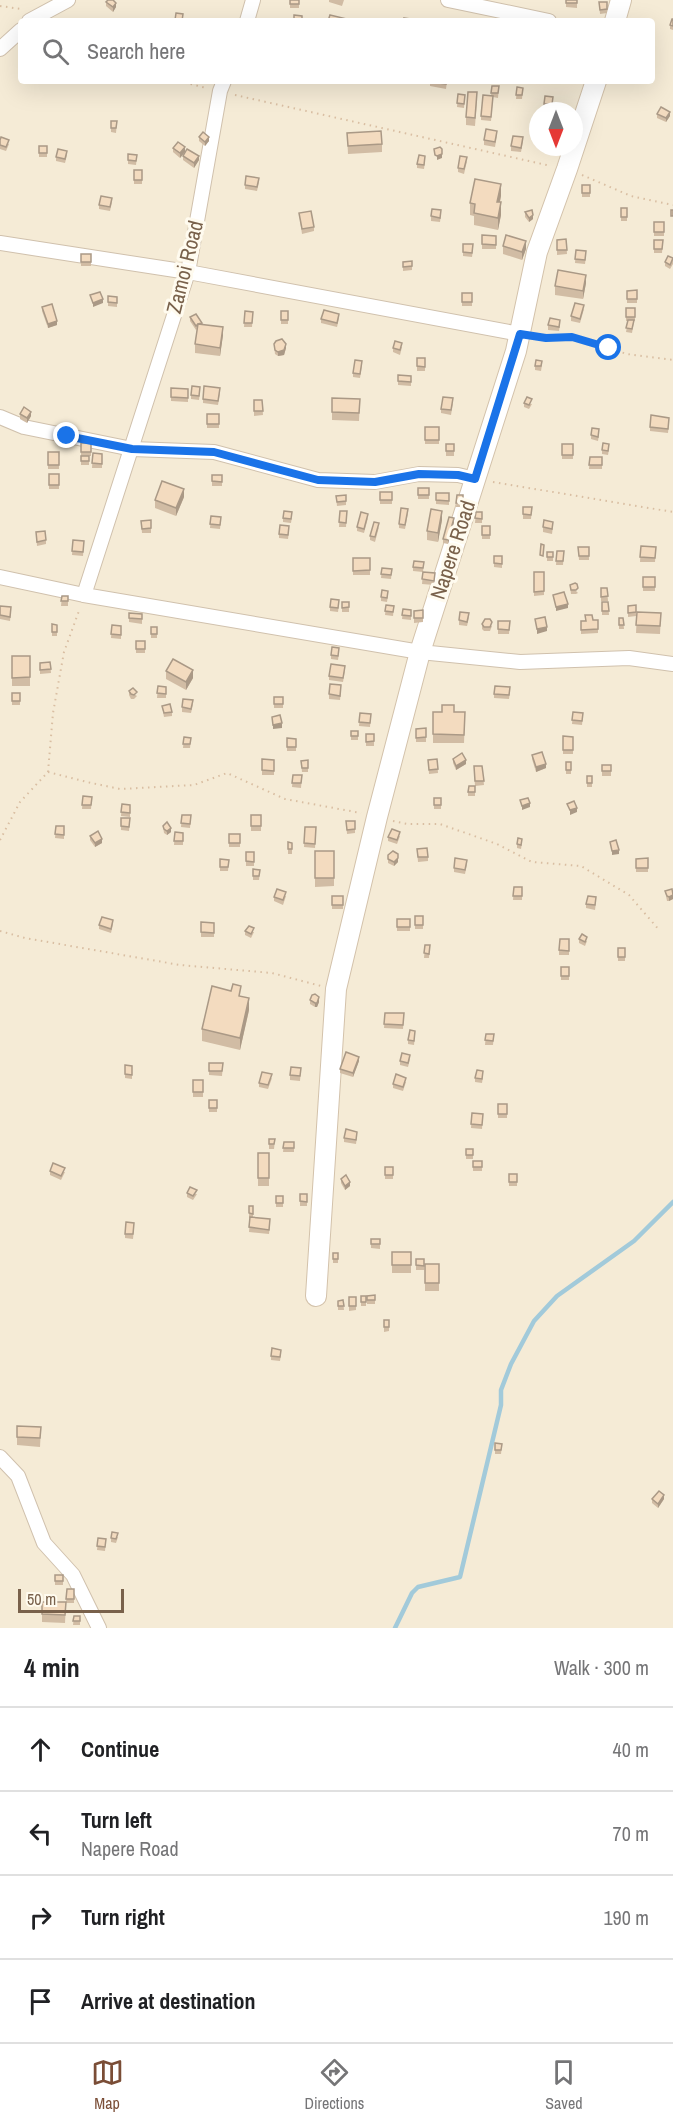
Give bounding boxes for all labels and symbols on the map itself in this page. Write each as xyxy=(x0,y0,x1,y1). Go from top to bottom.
north arrow xyxy=(529,102,583,156)
street label: Zamoi Road xyxy=(159,217,210,316)
route start xyxy=(595,334,621,360)
route end xyxy=(53,422,79,448)
street label: Napere Road xyxy=(423,497,482,603)
scale bar xyxy=(18,1586,124,1614)

